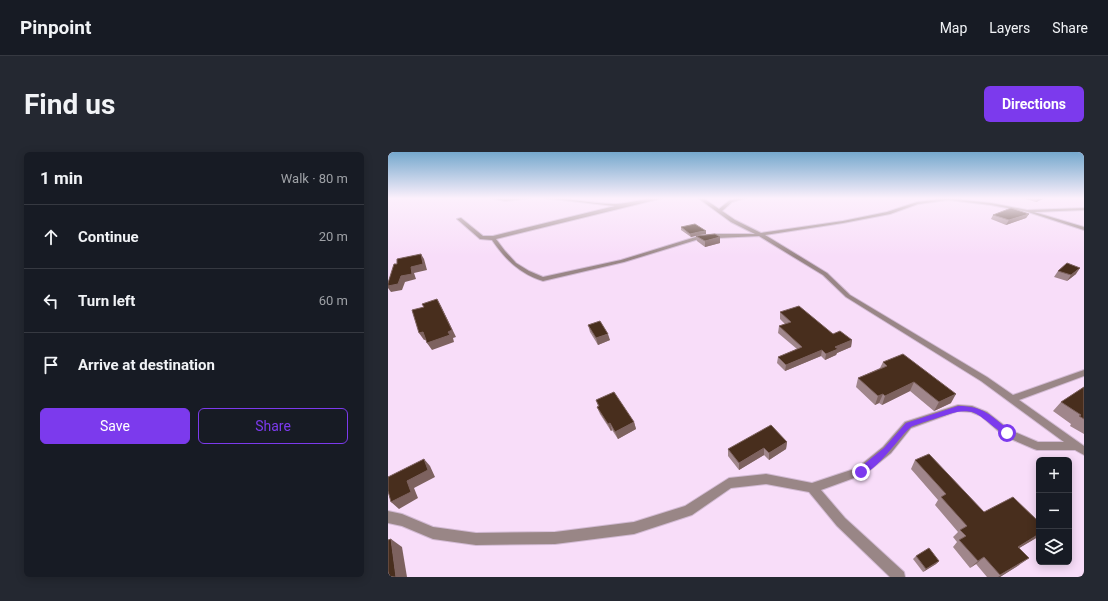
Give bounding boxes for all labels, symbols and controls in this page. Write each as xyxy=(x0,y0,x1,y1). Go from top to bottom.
text: Pinpoint xyxy=(20,16,91,39)
text: Map xyxy=(940,20,967,36)
text: Layers xyxy=(989,20,1030,36)
text: Share xyxy=(1052,20,1088,36)
button: Directions xyxy=(984,86,1084,122)
text: Find us xyxy=(24,88,115,121)
text: 1 min xyxy=(40,168,83,188)
text: Walk · 80 m xyxy=(281,171,348,186)
icon: ahead xyxy=(40,226,62,248)
text: Continue xyxy=(78,228,139,246)
text: 20 m xyxy=(319,229,348,244)
icon: left xyxy=(40,290,62,312)
text: Turn left xyxy=(78,292,135,310)
text: 60 m xyxy=(319,293,348,308)
icon: arrive xyxy=(40,354,62,376)
text: Arrive at destination xyxy=(78,356,215,374)
button: Save xyxy=(40,408,190,444)
button: Share xyxy=(198,408,348,444)
route start xyxy=(998,424,1016,442)
map controls xyxy=(1036,457,1072,565)
button: + xyxy=(1036,457,1072,493)
route end xyxy=(852,463,870,481)
button: − xyxy=(1036,493,1072,529)
button: layers xyxy=(1036,529,1072,565)

